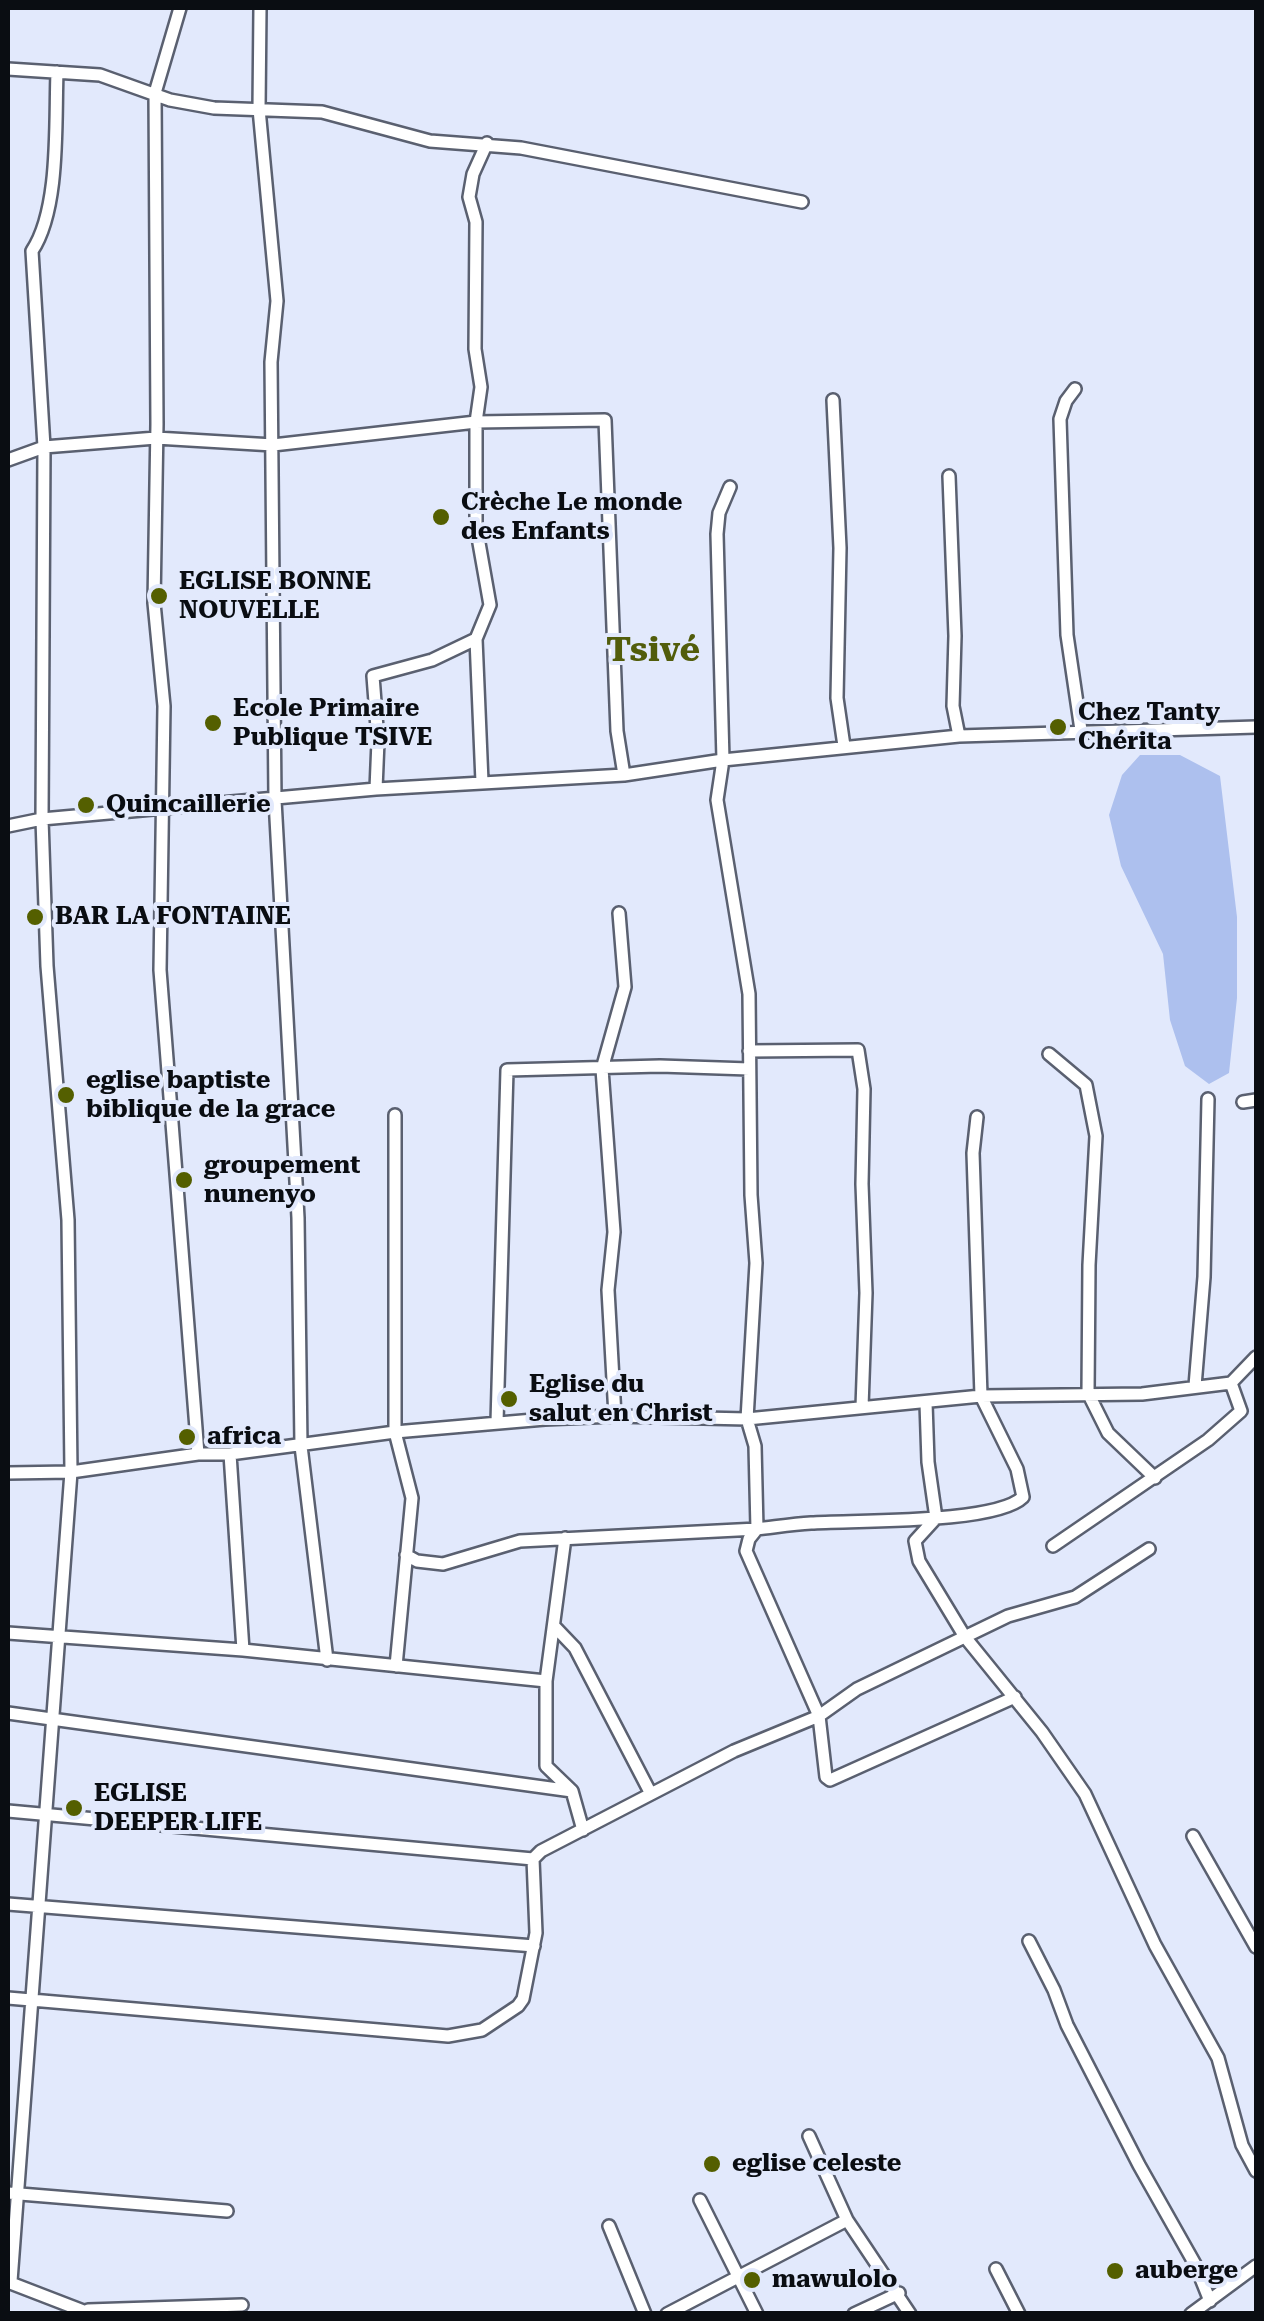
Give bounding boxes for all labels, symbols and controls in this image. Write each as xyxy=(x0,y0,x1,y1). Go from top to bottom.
place label: Crèche Le monde des Enfants xyxy=(461,488,682,547)
marker: Crèche Le monde des Enfants xyxy=(430,506,452,528)
place label: EGLISE BONNE NOUVELLE xyxy=(179,567,371,626)
marker: EGLISE BONNE NOUVELLE xyxy=(148,585,170,607)
district label: Tsivé xyxy=(606,630,700,672)
place label: Ecole Primaire Publique TSIVE xyxy=(233,694,432,753)
place label: Chez Tanty Chérita xyxy=(1078,698,1220,757)
marker: Ecole Primaire Publique TSIVE xyxy=(202,712,224,734)
marker: Chez Tanty Chérita xyxy=(1047,716,1069,738)
place label: Quincaillerie xyxy=(106,790,271,820)
marker: Quincaillerie xyxy=(75,794,97,816)
place label: BAR LA FONTAINE xyxy=(55,902,291,932)
marker: BAR LA FONTAINE xyxy=(24,906,46,928)
place label: eglise baptiste biblique de la grace xyxy=(86,1066,335,1125)
marker: eglise baptiste biblique de la grace xyxy=(55,1084,77,1106)
place label: groupement nunenyo xyxy=(204,1151,360,1210)
marker: groupement nunenyo xyxy=(173,1169,195,1191)
place label: Eglise du salut en Christ xyxy=(529,1370,713,1429)
marker: Eglise du salut en Christ xyxy=(498,1388,520,1410)
place label: africa xyxy=(207,1422,281,1452)
marker: africa xyxy=(176,1426,198,1448)
place label: EGLISE DEEPER LIFE xyxy=(94,1779,262,1838)
marker: EGLISE DEEPER LIFE xyxy=(63,1797,85,1819)
place label: eglise celeste xyxy=(732,2149,901,2179)
marker: eglise celeste xyxy=(701,2153,723,2175)
place label: auberge xyxy=(1135,2256,1238,2286)
marker: auberge xyxy=(1104,2260,1126,2282)
place label: mawulolo xyxy=(772,2265,897,2295)
marker: mawulolo xyxy=(741,2269,763,2291)

